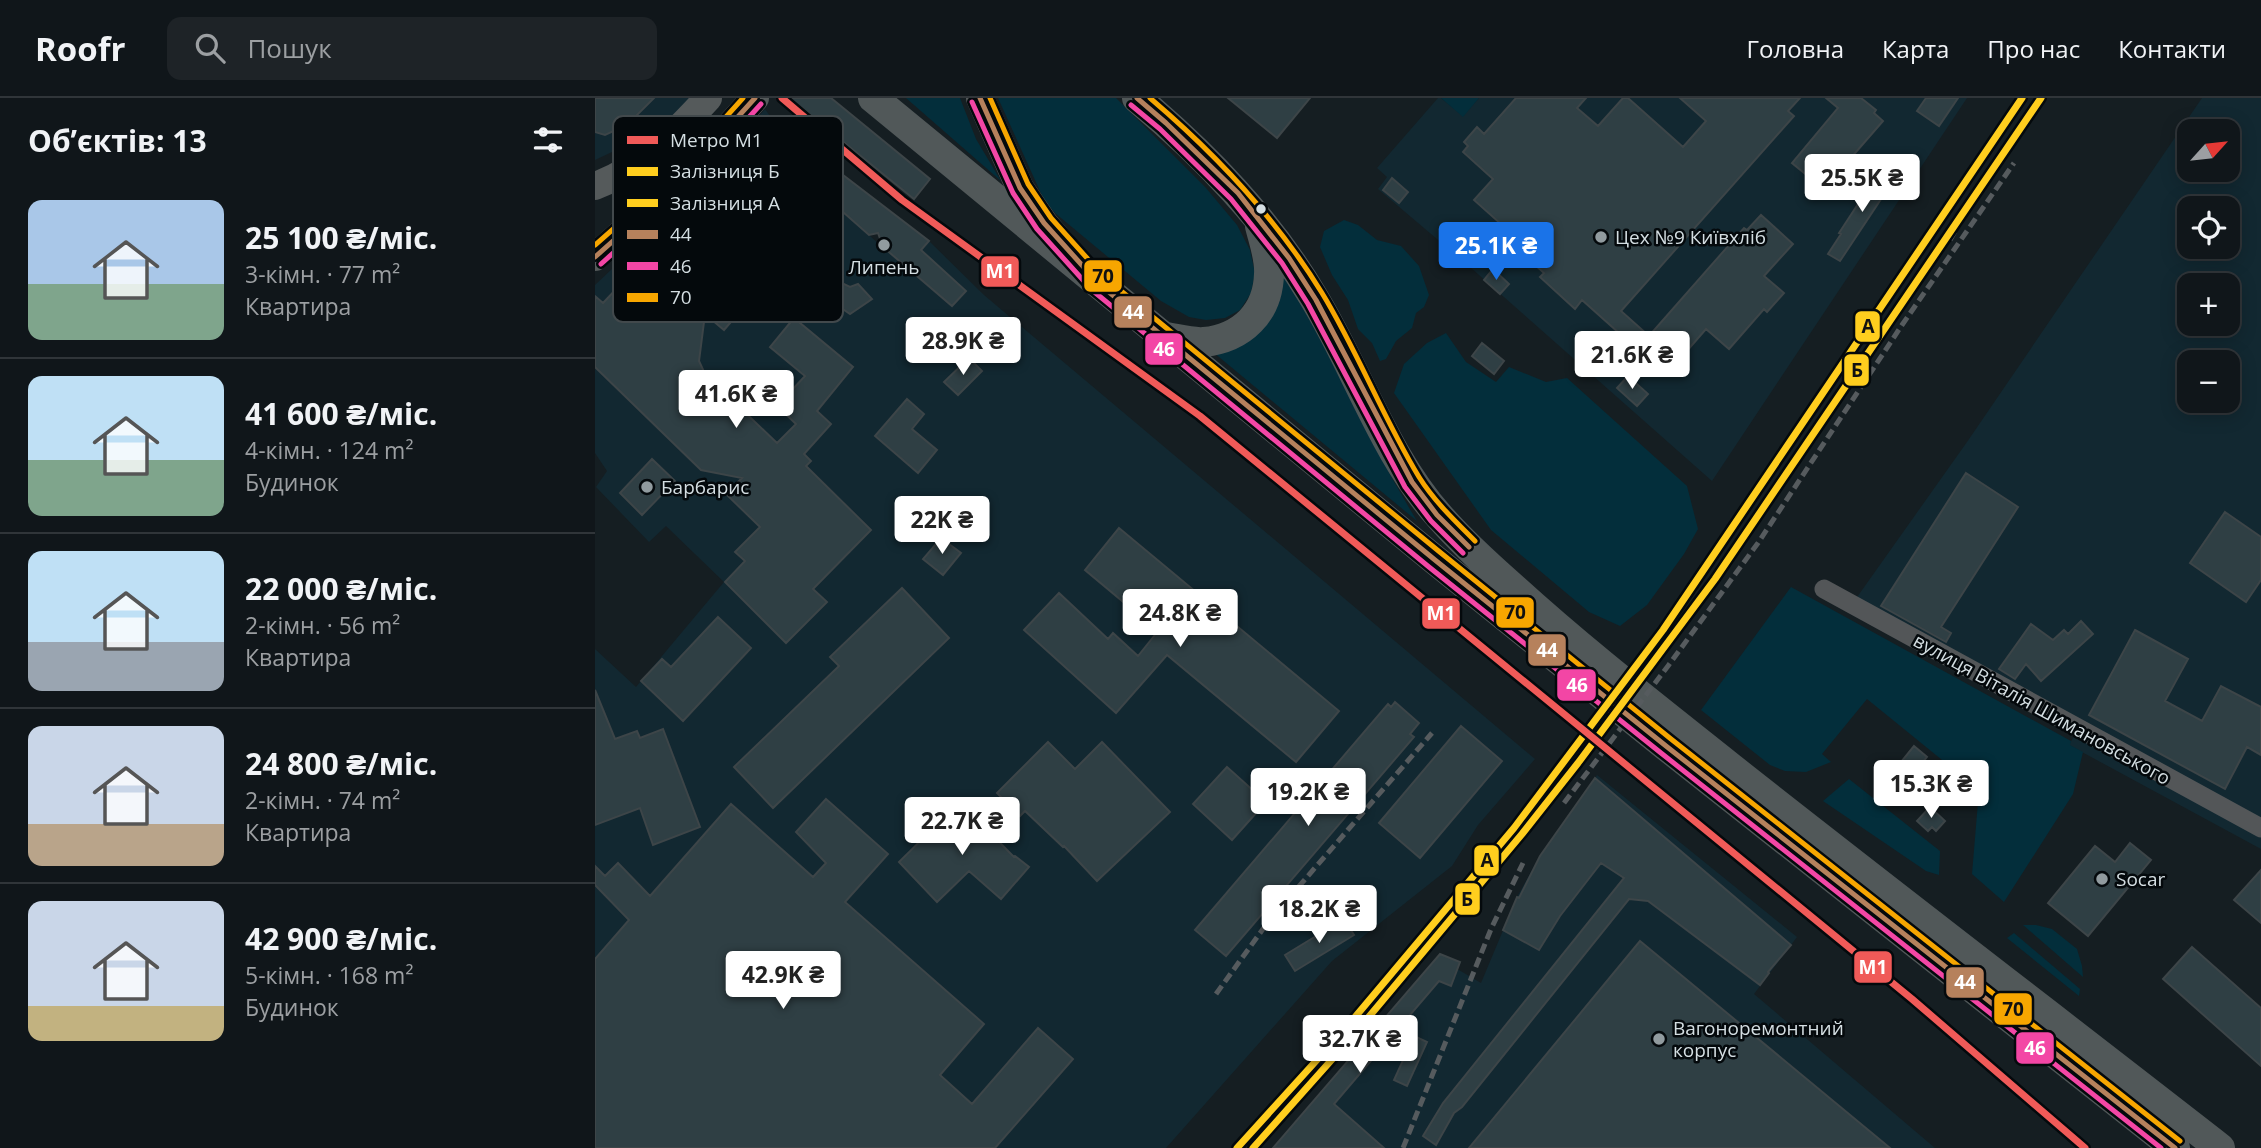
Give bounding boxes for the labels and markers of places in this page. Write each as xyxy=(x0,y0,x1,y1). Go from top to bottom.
pin: 25.5K ₴ xyxy=(1797,155,1927,214)
unlabelled marker xyxy=(1254,202,1268,216)
pin: 25.1K ₴ xyxy=(1431,222,1561,282)
place label: Цех №9 Київхліб xyxy=(1615,224,1766,250)
marker: Цех №9 Київхліб xyxy=(1593,229,1609,245)
marker: Липень xyxy=(876,237,892,253)
place label: Липень xyxy=(848,254,920,280)
pin: 28.9K ₴ xyxy=(898,317,1028,377)
pin: 21.6K ₴ xyxy=(1567,331,1697,391)
pin: 41.6K ₴ xyxy=(671,370,801,430)
place label: Барбарис xyxy=(661,474,749,500)
marker: Барбарис xyxy=(639,479,655,495)
pin: 22K ₴ xyxy=(893,496,991,556)
pin: 24.8K ₴ xyxy=(1115,589,1245,649)
pin: 15.3K ₴ xyxy=(1866,760,1996,820)
pin: 19.2K ₴ xyxy=(1243,768,1373,828)
pin: 22.7K ₴ xyxy=(897,798,1027,857)
place label: Socar xyxy=(2116,866,2166,892)
marker: Socar xyxy=(2094,871,2110,887)
pin: 18.2K ₴ xyxy=(1254,886,1384,945)
pin: 42.9K ₴ xyxy=(718,951,848,1011)
place label: Вагоноремонтний корпус xyxy=(1673,1015,1844,1063)
pin: 32.7K ₴ xyxy=(1295,1016,1425,1075)
marker: Вагоноремонтний корпус xyxy=(1651,1031,1667,1047)

